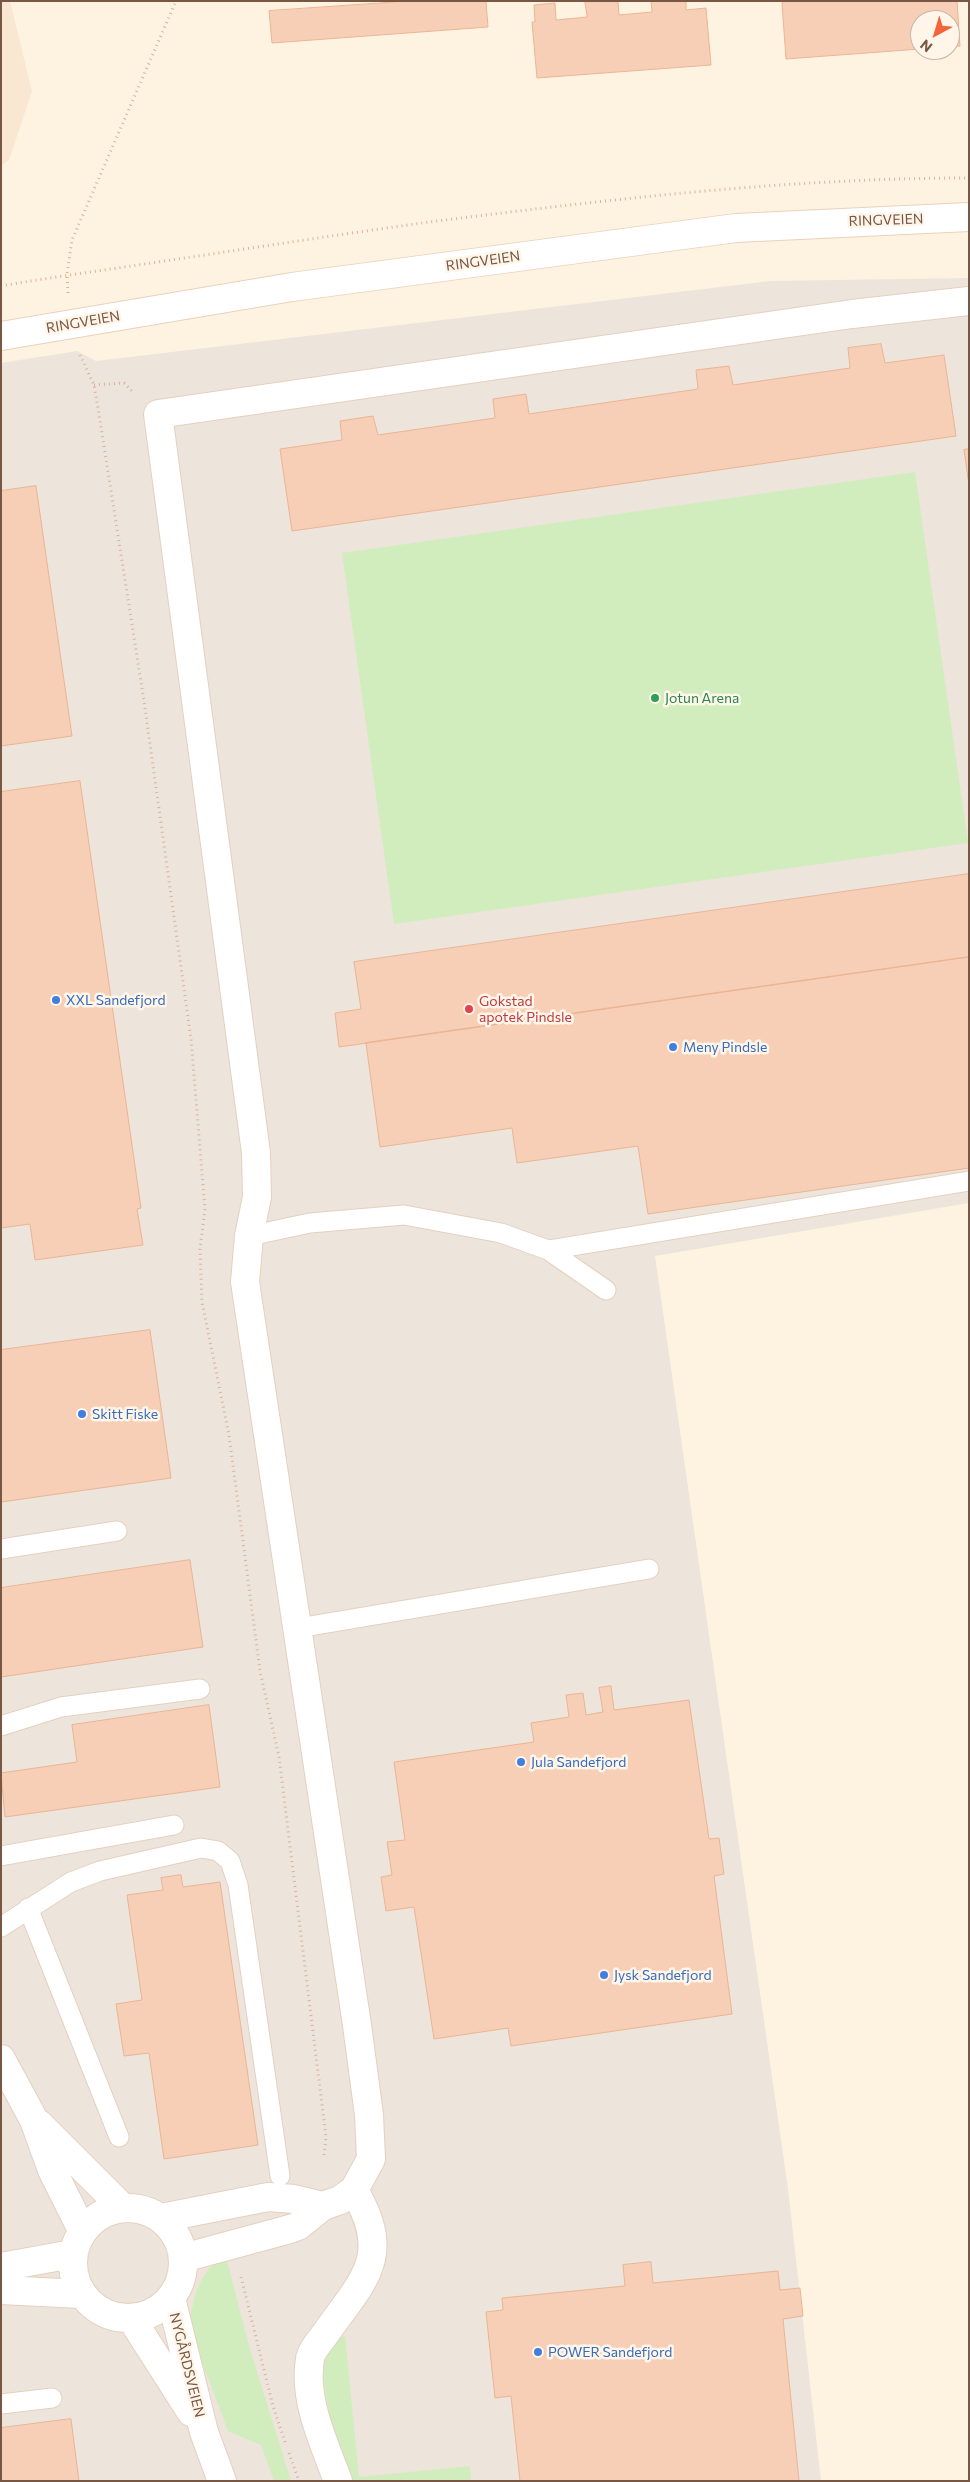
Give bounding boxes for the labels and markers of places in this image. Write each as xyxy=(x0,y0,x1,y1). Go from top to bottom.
place label: Jotun Arena xyxy=(665,690,739,706)
marker: Jotun Arena xyxy=(649,692,661,704)
place label: XXL Sandefjord xyxy=(66,992,166,1008)
place label: Gokstad apotek Pindsle xyxy=(479,993,572,1026)
marker: XXL Sandefjord xyxy=(50,994,62,1006)
marker: Gokstad apotek Pindsle xyxy=(463,1003,475,1015)
place label: Meny Pindsle xyxy=(683,1039,767,1055)
marker: Meny Pindsle xyxy=(667,1041,679,1053)
place label: Skitt Fiske xyxy=(92,1406,158,1422)
marker: Skitt Fiske xyxy=(76,1408,88,1420)
place label: Jula Sandefjord xyxy=(531,1754,626,1770)
marker: Jula Sandefjord xyxy=(515,1756,527,1768)
place label: Jysk Sandefjord xyxy=(614,1967,712,1983)
marker: Jysk Sandefjord xyxy=(598,1969,610,1981)
place label: POWER Sandefjord xyxy=(548,2344,672,2360)
marker: POWER Sandefjord xyxy=(532,2346,544,2358)

